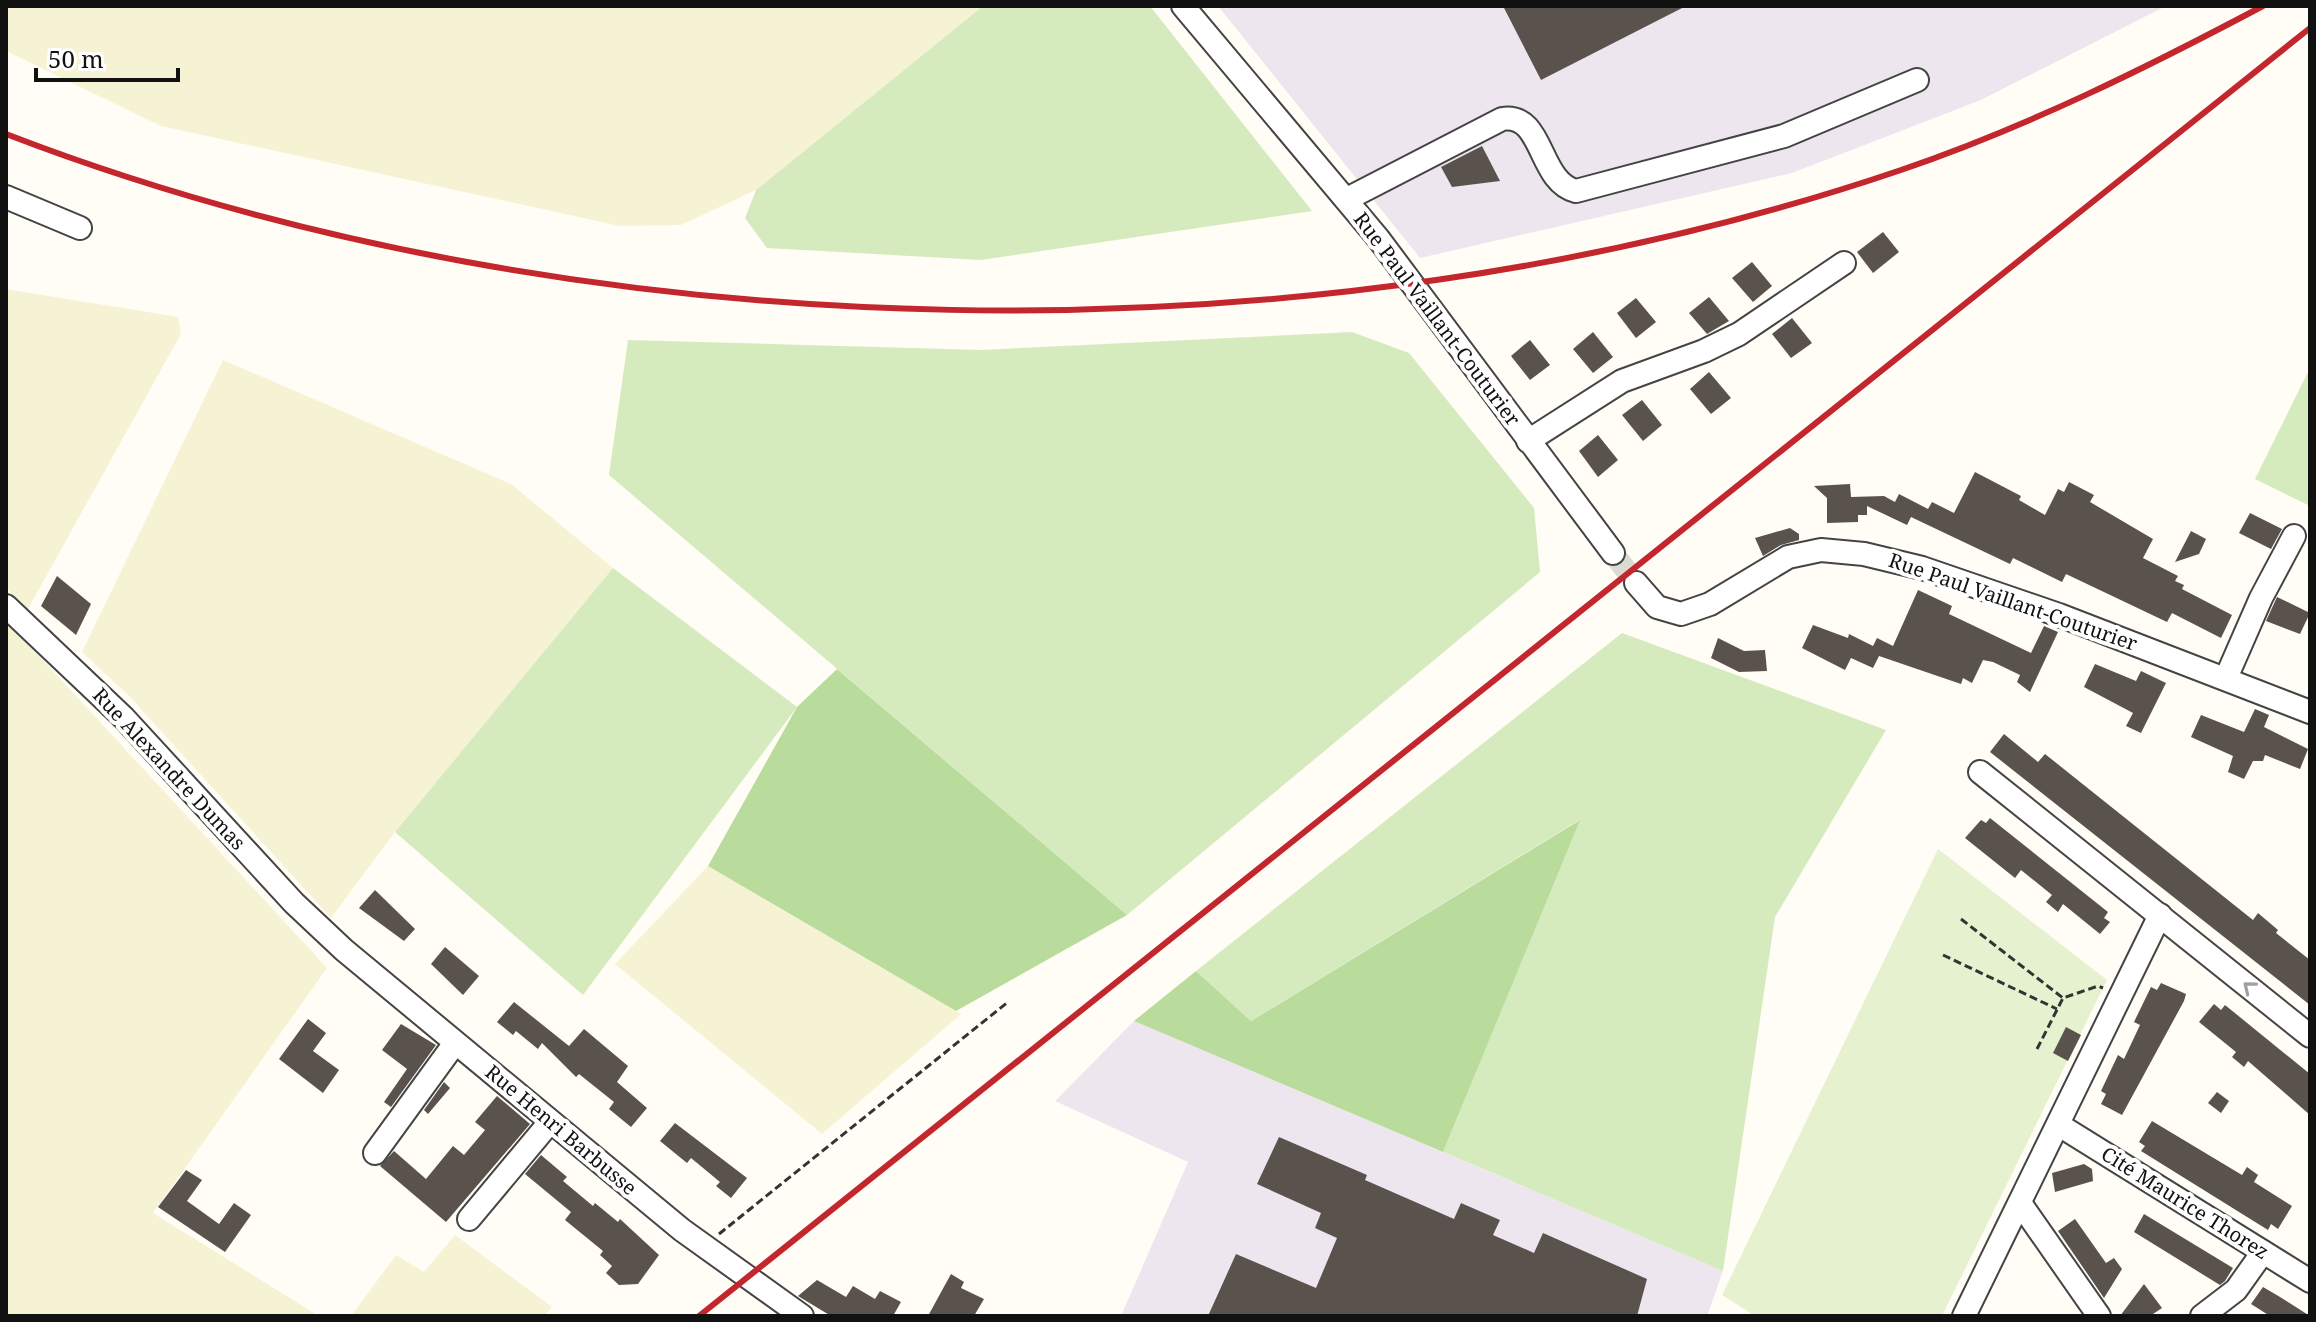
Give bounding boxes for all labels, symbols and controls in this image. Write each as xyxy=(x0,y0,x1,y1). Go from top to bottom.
scale bar xyxy=(36,32,178,82)
text: 50 m xyxy=(48,42,104,75)
street label: Rue Paul Vaillant-Couturier xyxy=(1348,206,1527,432)
street label: Rue Paul Vaillant-Couturier xyxy=(1885,546,2142,657)
street label: Rue Alexandre Dumas xyxy=(87,682,252,856)
one-way arrow xyxy=(2244,982,2258,997)
street label: Rue Henri Barbusse xyxy=(480,1058,643,1201)
street label: Cité Maurice Thorez xyxy=(2096,1140,2274,1265)

